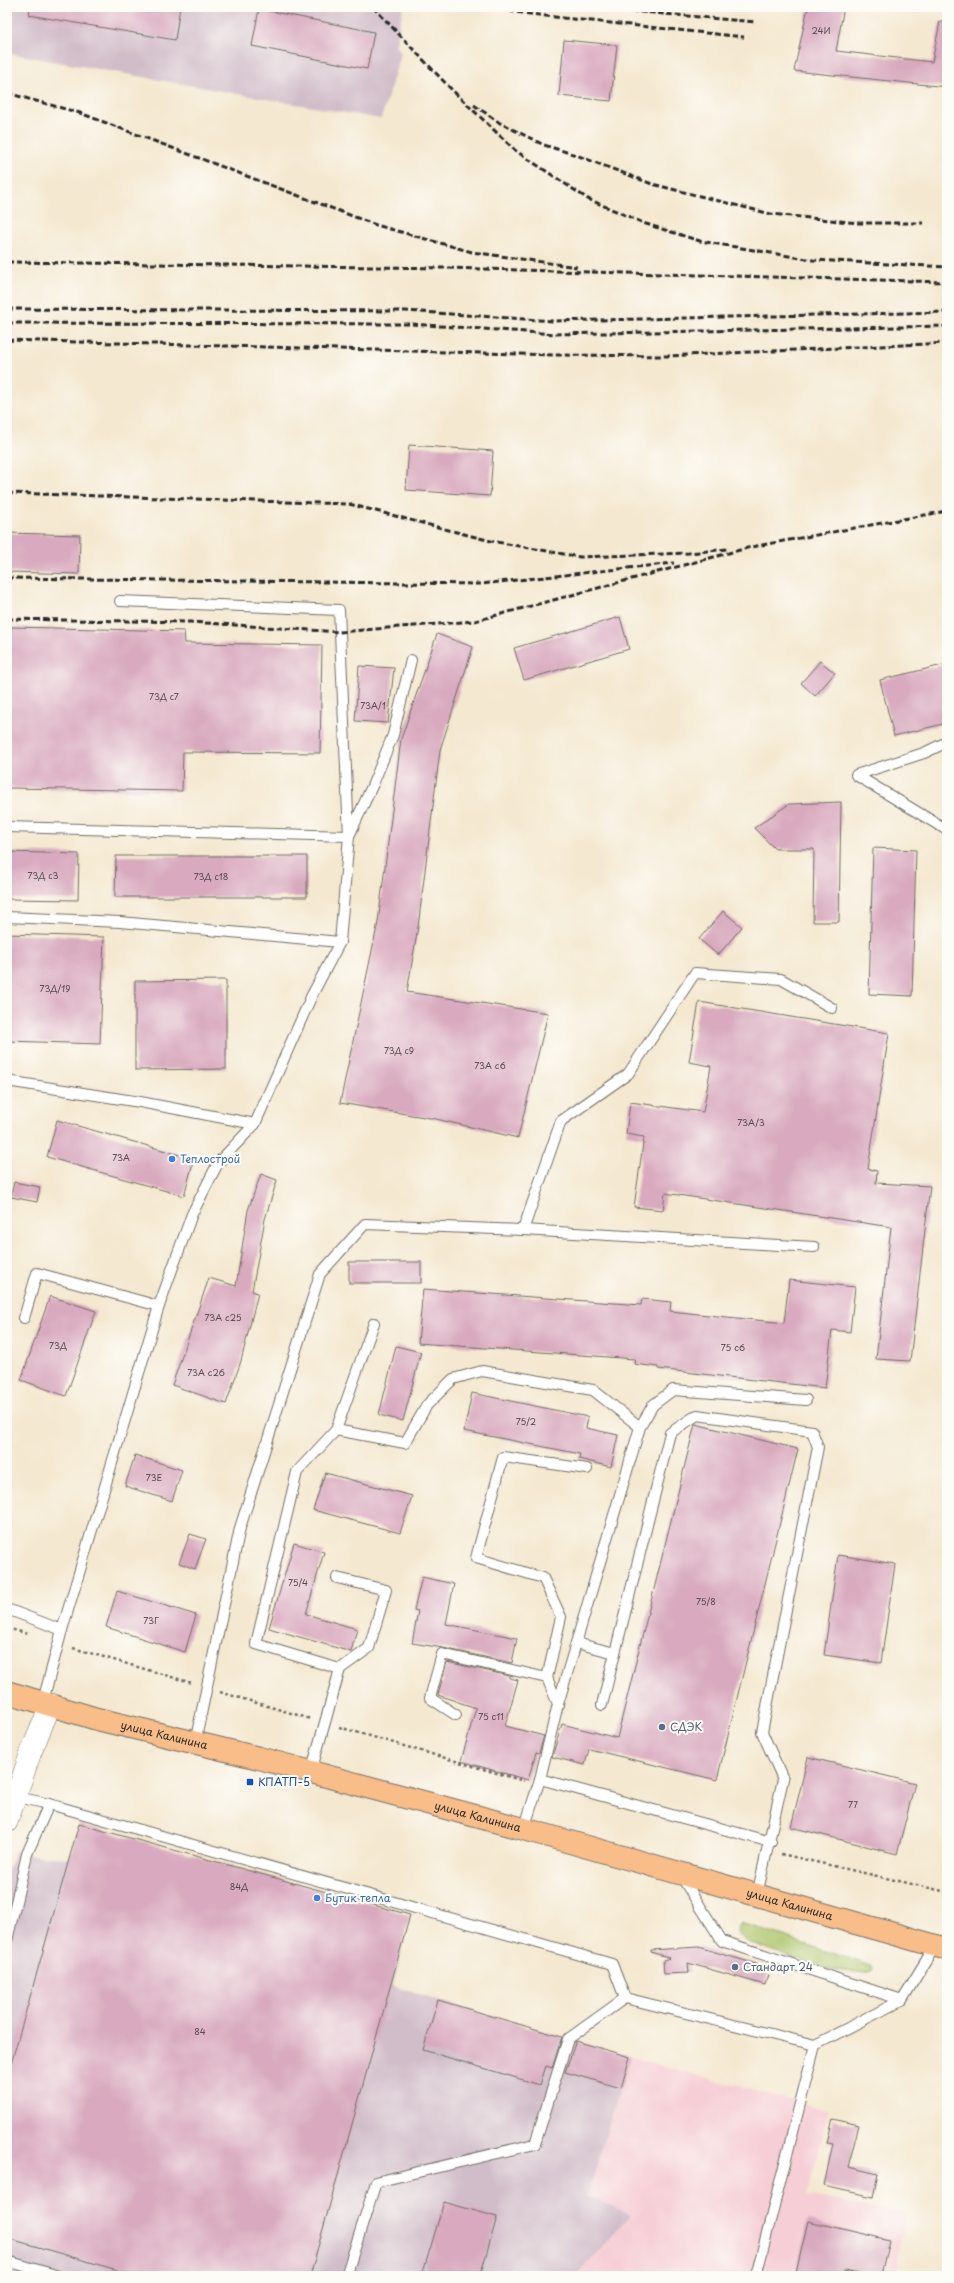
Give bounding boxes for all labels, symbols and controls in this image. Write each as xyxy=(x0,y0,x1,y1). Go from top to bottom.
house number: 24И xyxy=(811,23,831,37)
house number: 73Д с7 xyxy=(149,689,179,703)
house number: 73А/1 xyxy=(360,698,386,712)
house number: 73Д с3 xyxy=(28,868,59,882)
house number: 73Д с18 xyxy=(194,869,228,883)
house number: 73Д/19 xyxy=(40,981,70,995)
house number: 73Д с9 xyxy=(384,1043,414,1057)
house number: 73А с6 xyxy=(474,1058,506,1072)
house number: 73А/3 xyxy=(737,1115,765,1129)
house number: 73А xyxy=(112,1150,130,1164)
place label: Теплострой xyxy=(180,1150,240,1167)
marker: Теплострой xyxy=(167,1154,177,1164)
house number: 73А с25 xyxy=(204,1310,242,1324)
house number: 73Д xyxy=(49,1338,67,1352)
house number: 75 с6 xyxy=(721,1340,745,1354)
house number: 73А с26 xyxy=(187,1365,225,1379)
house number: 75/2 xyxy=(516,1414,536,1428)
house number: 73Е xyxy=(146,1470,163,1484)
house number: 75/4 xyxy=(288,1575,308,1589)
house number: 75/8 xyxy=(696,1594,716,1608)
house number: 73Г xyxy=(143,1613,159,1627)
house number: 75 с11 xyxy=(478,1709,504,1723)
street label: улица Калинина xyxy=(119,1716,210,1753)
place label: СДЭК xyxy=(670,1718,703,1735)
marker: СДЭК xyxy=(657,1722,667,1732)
place label: КПАТП-5 xyxy=(258,1773,310,1790)
marker: КПАТП-5 xyxy=(245,1777,255,1787)
street label: улица Калинина xyxy=(433,1796,523,1836)
house number: 77 xyxy=(848,1797,858,1811)
house number: 84Д xyxy=(230,1879,248,1893)
street label: улица Калинина xyxy=(745,1884,835,1924)
place label: Бутик тепла xyxy=(325,1889,391,1906)
marker: Бутик тепла xyxy=(312,1893,322,1903)
place label: Стандарт 24 xyxy=(743,1958,813,1975)
marker: Стандарт 24 xyxy=(730,1962,740,1972)
house number: 84 xyxy=(194,2024,206,2038)

